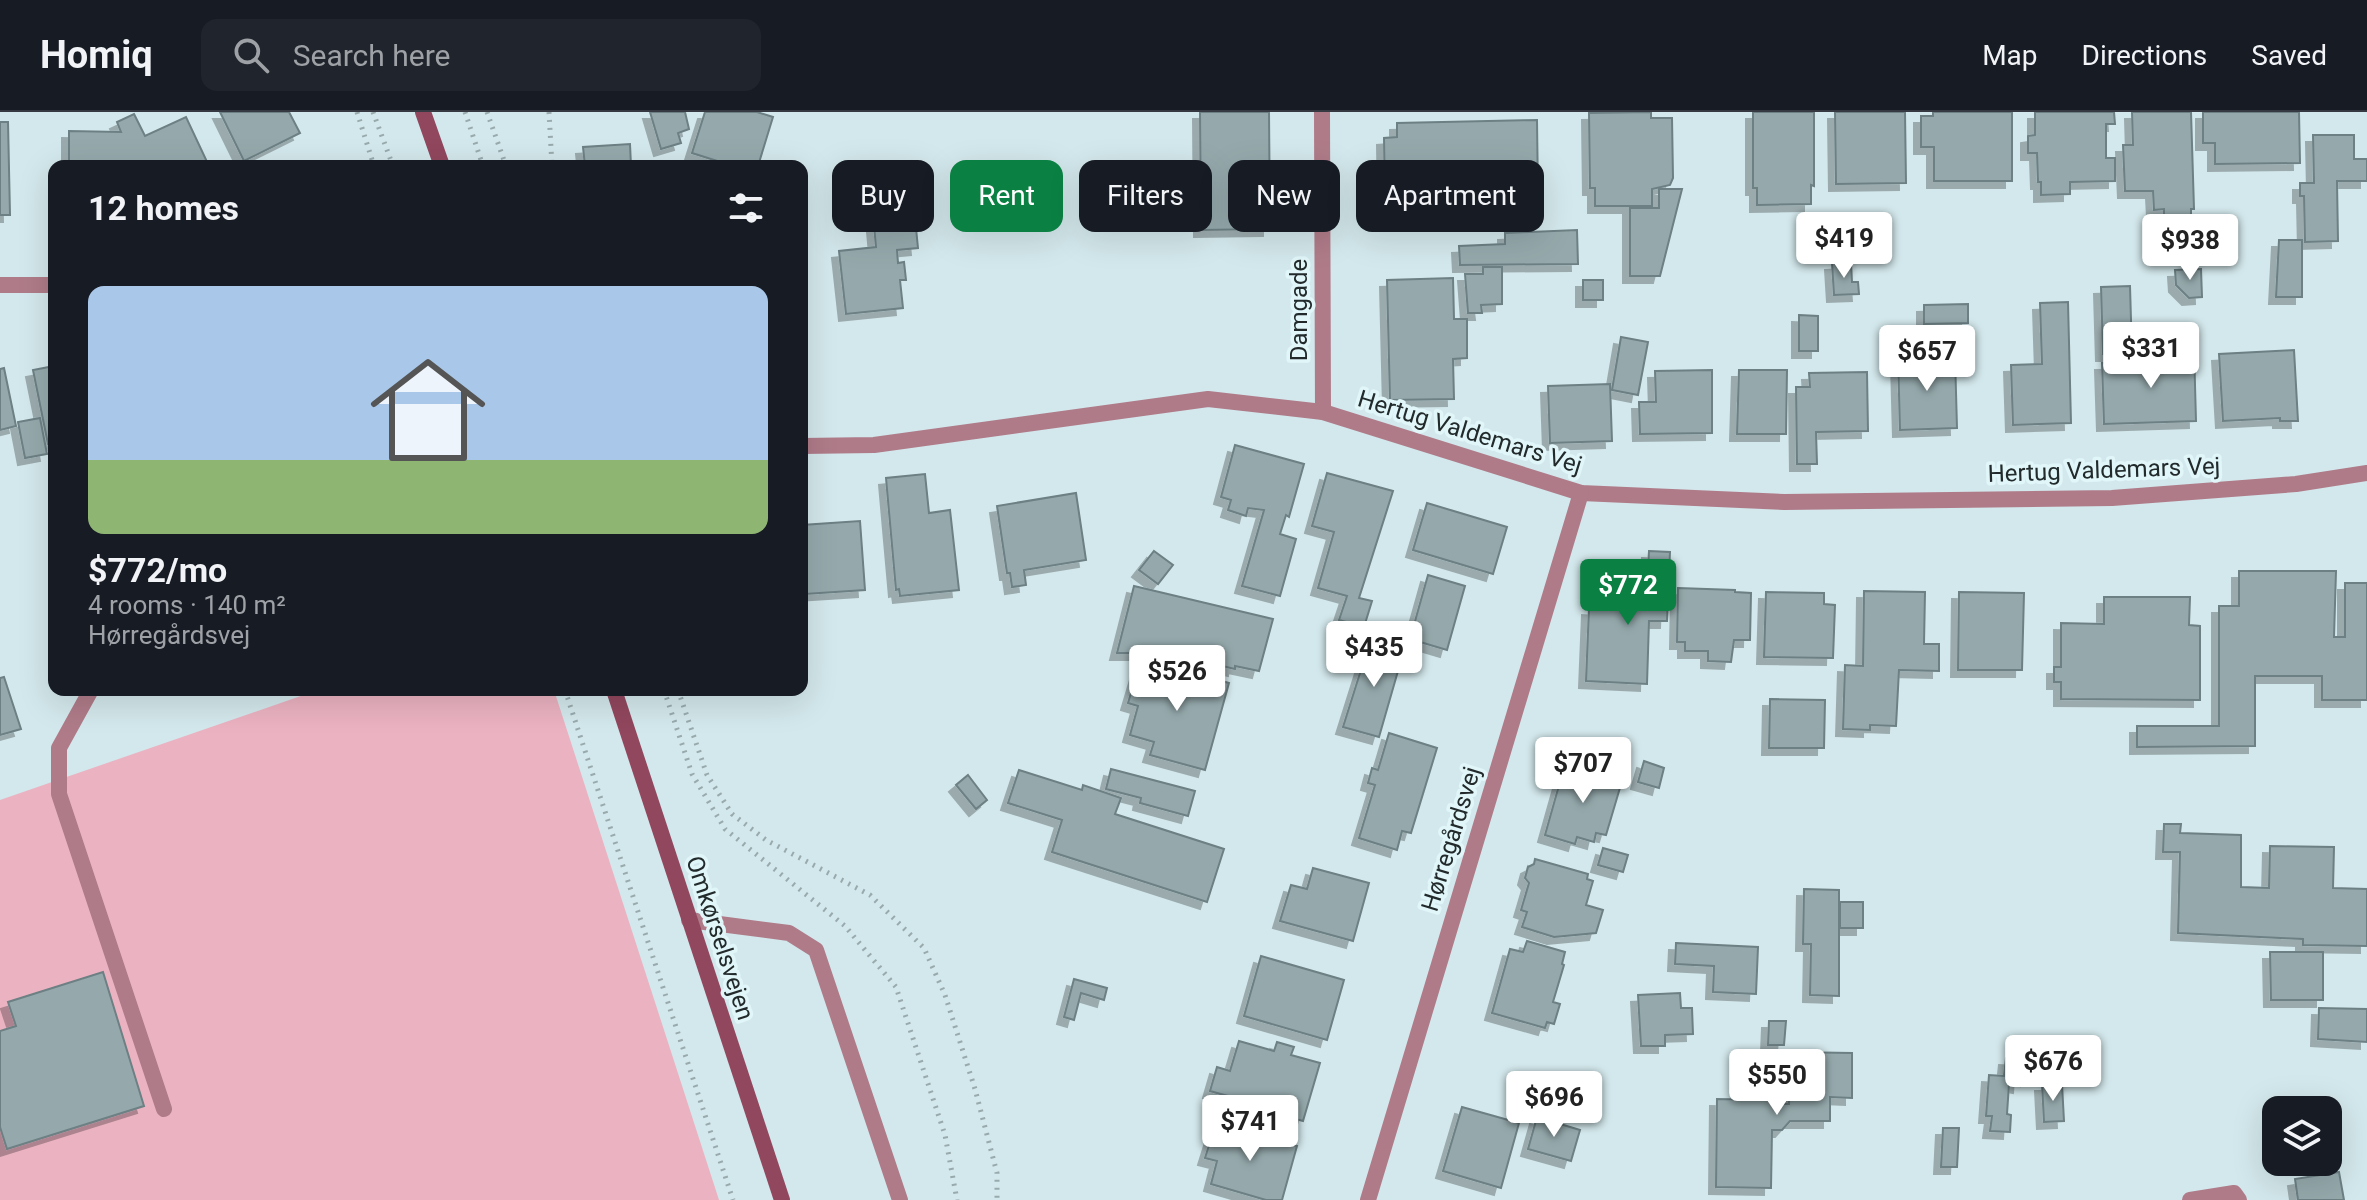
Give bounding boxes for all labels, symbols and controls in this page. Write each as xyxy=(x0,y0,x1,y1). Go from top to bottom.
search box xyxy=(201,19,761,91)
text: Homiq xyxy=(40,33,153,77)
icon: search xyxy=(229,33,273,77)
text: Search here xyxy=(293,38,451,73)
text: Map xyxy=(1982,39,2038,72)
text: Directions xyxy=(2082,39,2207,72)
text: Saved xyxy=(2251,39,2327,72)
chip: Buy xyxy=(832,160,934,232)
chip: Rent xyxy=(950,160,1063,232)
chip: Filters xyxy=(1079,160,1212,232)
chip: New xyxy=(1228,160,1340,232)
chip: Apartment xyxy=(1356,160,1544,232)
icon: filters xyxy=(724,186,768,230)
text: 12 homes xyxy=(88,188,239,228)
pin: $419 xyxy=(1797,212,1891,280)
pin: $938 xyxy=(2143,214,2237,282)
text: $419 xyxy=(1814,223,1874,253)
text: $938 xyxy=(2160,225,2220,255)
street label: Damgade xyxy=(1285,259,1313,361)
pin: $331 xyxy=(2104,322,2198,390)
pin: $657 xyxy=(1880,325,1974,393)
text: $331 xyxy=(2121,333,2181,363)
text: $657 xyxy=(1897,336,1957,366)
icon: home xyxy=(356,338,500,482)
street label: Hertug Valdemars Vej xyxy=(1355,385,1585,479)
street label: Hertug Valdemars Vej xyxy=(1987,452,2221,488)
text: $772/mo xyxy=(88,550,227,590)
pin: $772 xyxy=(1581,559,1675,627)
text: $772 xyxy=(1598,570,1658,600)
text: 4 rooms · 140 m² xyxy=(88,590,286,620)
text: Hørregårdsvej xyxy=(88,620,250,650)
pin: $435 xyxy=(1327,621,1421,689)
text: $435 xyxy=(1344,632,1404,662)
pin: $526 xyxy=(1130,645,1224,713)
text: $526 xyxy=(1147,656,1207,686)
pin: $707 xyxy=(1536,737,1630,805)
text: $707 xyxy=(1553,748,1613,778)
street label: Hørregårdsvej xyxy=(1416,763,1486,915)
street label: Omkørselsvejen xyxy=(680,852,760,1024)
pin: $676 xyxy=(2006,1035,2100,1103)
text: $676 xyxy=(2023,1046,2083,1076)
pin: $550 xyxy=(1730,1049,1824,1117)
text: $550 xyxy=(1747,1060,1807,1090)
pin: $696 xyxy=(1507,1071,1601,1139)
text: $696 xyxy=(1524,1082,1584,1112)
pin: $741 xyxy=(1203,1095,1297,1163)
map controls xyxy=(2262,1096,2342,1176)
button: layers xyxy=(2262,1096,2342,1176)
text: $741 xyxy=(1220,1106,1280,1136)

